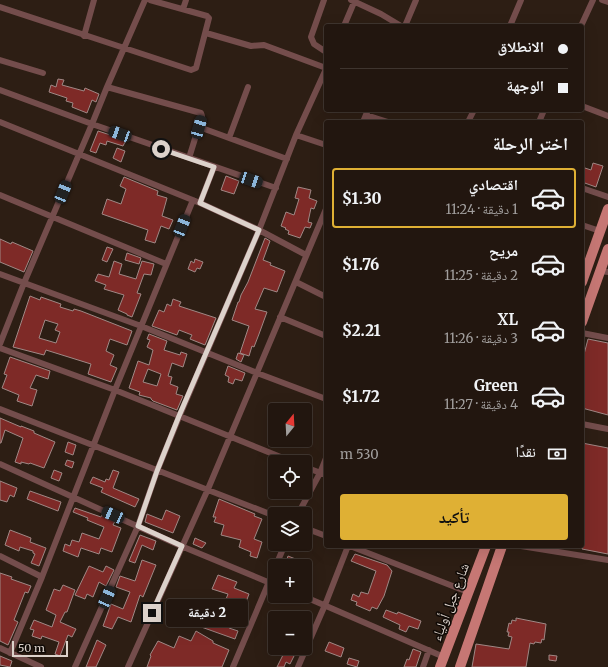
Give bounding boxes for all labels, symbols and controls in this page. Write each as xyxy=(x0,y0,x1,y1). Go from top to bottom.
text: الانطلاق xyxy=(498,37,544,56)
text: الوجهة xyxy=(506,76,544,95)
car xyxy=(190,114,208,140)
car xyxy=(107,124,133,144)
text: اختر الرحلة xyxy=(493,132,568,155)
route start xyxy=(152,140,170,158)
car xyxy=(238,170,264,190)
text: اقتصادي xyxy=(469,175,518,194)
car xyxy=(53,179,73,205)
icon: car xyxy=(530,180,566,216)
text: $1.30 xyxy=(342,189,382,208)
text: 1 دقيقة · 11:24 xyxy=(446,201,518,218)
car xyxy=(172,213,192,239)
text: مريح xyxy=(489,241,518,260)
icon: car xyxy=(530,246,566,282)
text: $1.76 xyxy=(342,255,379,274)
text: 2 دقيقة · 11:25 xyxy=(444,267,518,284)
text: XL xyxy=(497,310,518,329)
icon: car xyxy=(530,312,566,348)
text: $2.21 xyxy=(342,321,381,340)
text: 3 دقيقة · 11:26 xyxy=(444,330,518,347)
text: Green xyxy=(474,376,518,395)
icon: car xyxy=(530,378,566,414)
text: $1.72 xyxy=(342,387,380,406)
text: 4 دقيقة · 11:27 xyxy=(444,396,518,413)
north arrow xyxy=(268,403,312,447)
map controls xyxy=(268,403,312,655)
text: نقدًا xyxy=(515,442,536,461)
icon: cash xyxy=(546,443,568,465)
text: 530 m xyxy=(340,446,379,463)
button: locate xyxy=(268,455,312,499)
button: تأكيد xyxy=(340,494,568,540)
car xyxy=(100,505,126,525)
button: layers xyxy=(268,507,312,551)
button: + xyxy=(268,559,312,603)
street label: شارع جبل أولياء xyxy=(427,560,474,644)
car xyxy=(97,584,117,610)
callout: 2 دقيقة xyxy=(166,599,248,627)
route end xyxy=(143,604,161,622)
text: 2 دقيقة xyxy=(188,604,226,621)
button: − xyxy=(268,611,312,655)
scale bar xyxy=(12,639,68,658)
text: 50 m xyxy=(18,641,45,655)

